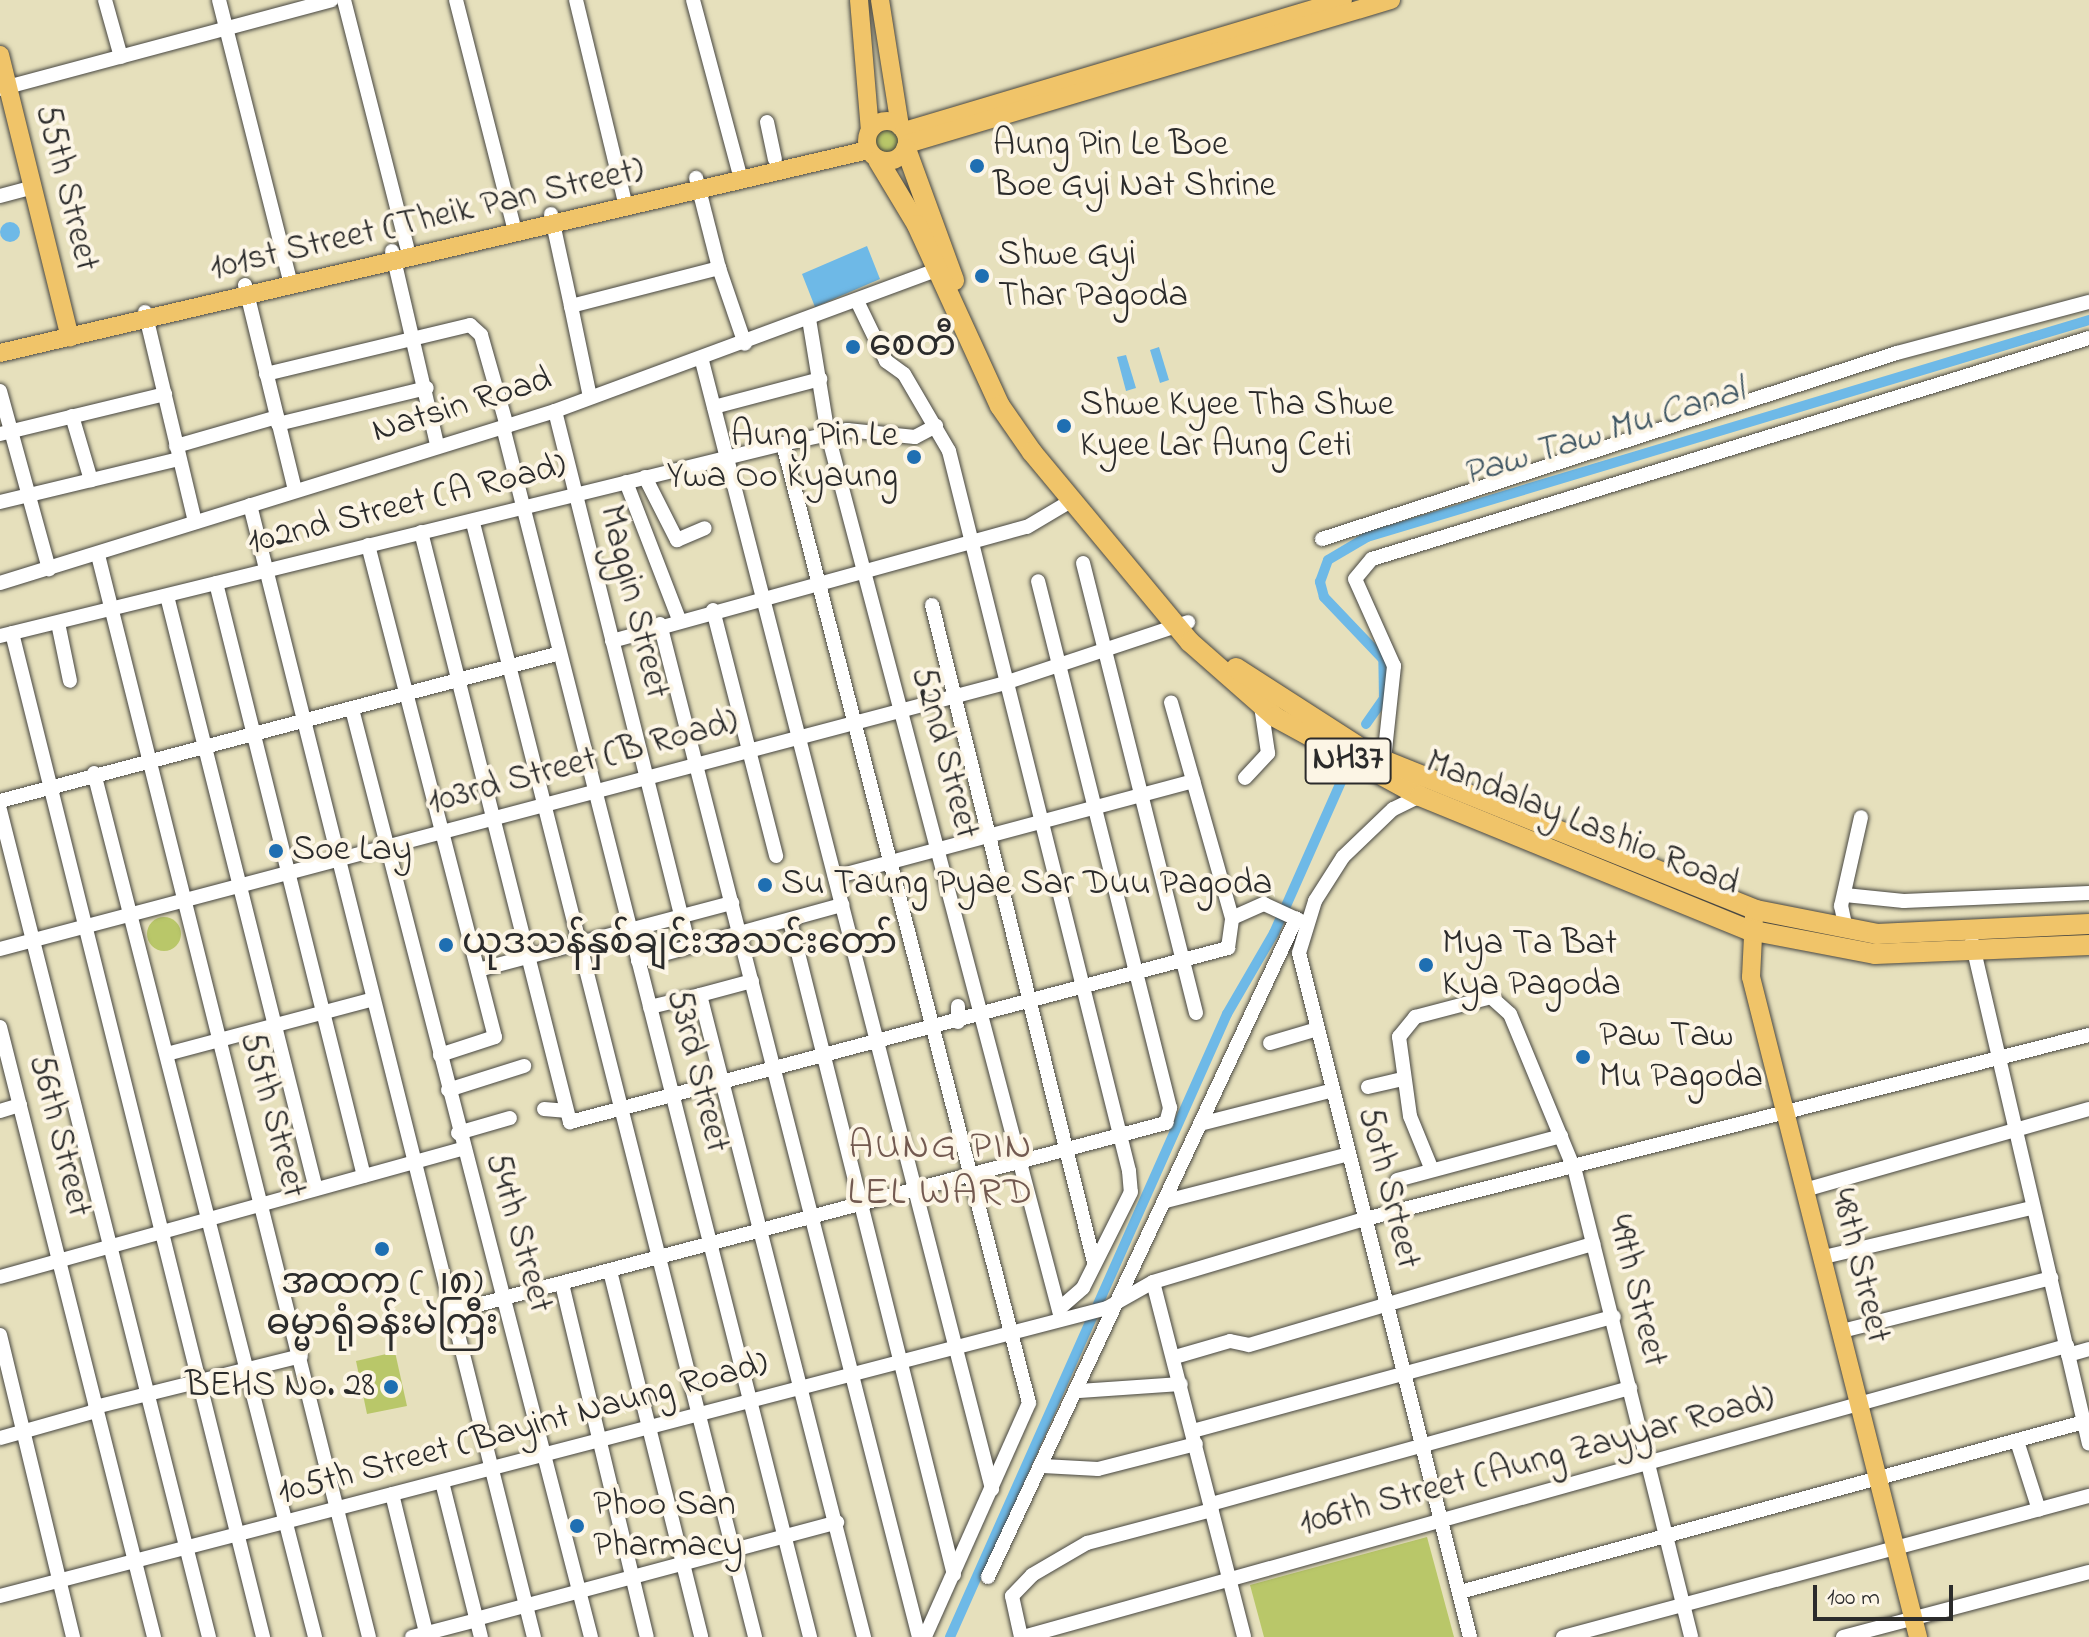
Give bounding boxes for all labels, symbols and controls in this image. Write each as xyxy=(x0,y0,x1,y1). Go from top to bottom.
street label: 55th Street xyxy=(24,100,108,276)
place label: Aung Pin Le Boe Boe Gyi Nat Shrine xyxy=(993,123,1276,208)
street label: 101st Street (Theik Pan Street) xyxy=(206,149,648,291)
marker: Aung Pin Le Boe Boe Gyi Nat Shrine xyxy=(968,157,986,175)
place label: Shwe Gyi Thar Pagoda xyxy=(998,233,1188,318)
marker: Shwe Gyi Thar Pagoda xyxy=(973,267,991,285)
place label: စေတီ xyxy=(869,325,956,369)
marker: စေတီ xyxy=(844,338,862,356)
street label: Natsin Road xyxy=(367,358,557,454)
water label: Paw Taw Mu Canal xyxy=(1457,369,1751,499)
place label: Shwe Kyee Tha Shwe Kyee Lar Aung Ceti xyxy=(1080,383,1394,468)
place label: Aung Pin Le Ywa Oo Kyaung xyxy=(667,414,898,499)
marker: Shwe Kyee Tha Shwe Kyee Lar Aung Ceti xyxy=(1055,417,1073,435)
street label: 102nd Street (A Road) xyxy=(243,445,571,565)
marker: Aung Pin Le Ywa Oo Kyaung xyxy=(905,448,923,466)
street label: Maggin Street xyxy=(588,501,678,703)
street label: 52nd Street xyxy=(900,662,988,844)
street label: 103rd Street (B Road) xyxy=(423,701,743,825)
road number: NH37 xyxy=(1304,731,1392,791)
street label: Mandalay Lashio Road xyxy=(1419,741,1745,907)
place label: Soe Lay xyxy=(292,829,412,873)
marker: Soe Lay xyxy=(267,842,285,860)
place label: Su Taung Pyae Sar Duu Pagoda xyxy=(781,863,1272,907)
marker: Su Taung Pyae Sar Duu Pagoda xyxy=(756,876,774,894)
place label: Mya Ta Bat Kya Pagoda xyxy=(1442,922,1621,1007)
place label: ယုဒသန်နှစ်ချင်းအသင်းတော် xyxy=(462,923,897,967)
marker: ယုဒသန်နှစ်ချင်းအသင်းတော် xyxy=(437,936,455,954)
marker: Mya Ta Bat Kya Pagoda xyxy=(1417,956,1435,974)
street label: 53rd Street xyxy=(656,985,738,1157)
place label: Paw Taw Mu Pagoda xyxy=(1599,1014,1763,1099)
street label: 55th Street xyxy=(229,1027,315,1203)
marker: Paw Taw Mu Pagoda xyxy=(1574,1048,1592,1066)
street label: 56th Street xyxy=(18,1051,100,1221)
street label: 50th Srteet xyxy=(1347,1103,1429,1273)
district label: AUNG PIN LEL WARD xyxy=(848,1124,1034,1218)
street label: 54th Street xyxy=(475,1148,561,1318)
street label: 48th Street xyxy=(1819,1184,1899,1348)
street label: 49th Street xyxy=(1596,1211,1676,1371)
marker: အထက (၂၈) ဓမ္မာရုံခန်းမကြီး xyxy=(373,1240,391,1258)
place label: အထက (၂၈) ဓမ္မာရုံခန်းမကြီး xyxy=(266,1262,498,1347)
street label: 105th Street (Bayint Naung Road) xyxy=(273,1343,773,1515)
place label: BEHS No. 28 xyxy=(185,1365,375,1409)
marker: BEHS No. 28 xyxy=(382,1378,400,1396)
street label: 106th Street (Aung Zayyar Road) xyxy=(1295,1378,1779,1546)
place label: Phoo San Pharmacy xyxy=(593,1483,743,1568)
marker: Phoo San Pharmacy xyxy=(568,1517,586,1535)
scale bar xyxy=(1817,1569,1957,1619)
text: 100 m xyxy=(1827,1581,1880,1616)

